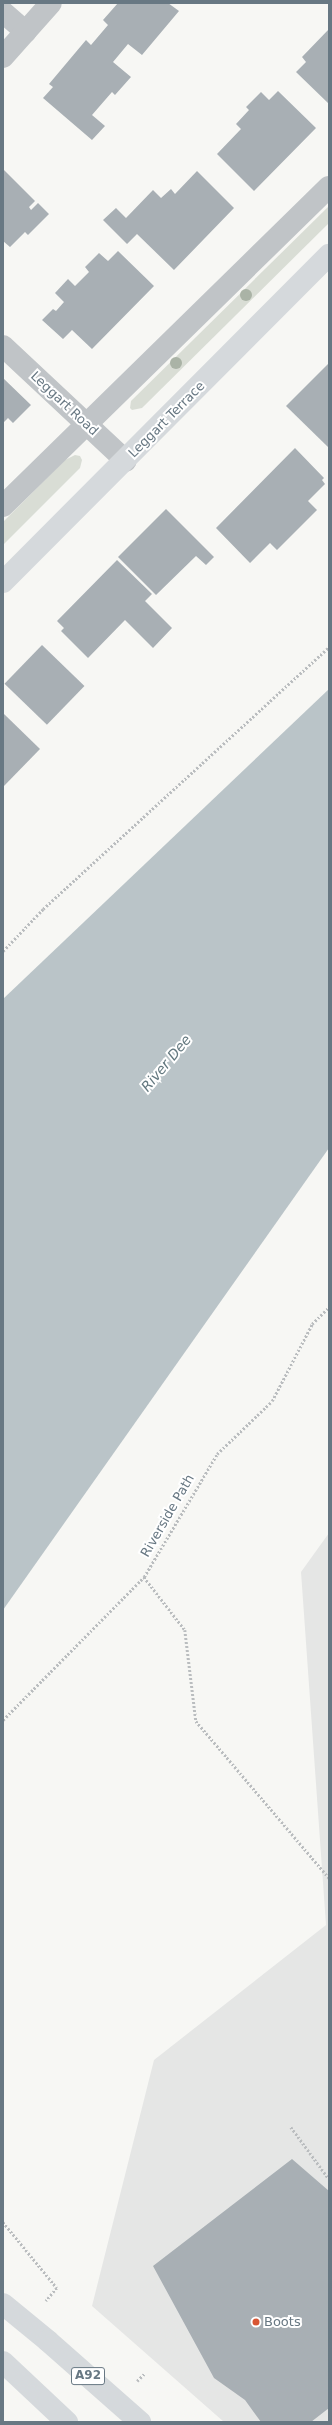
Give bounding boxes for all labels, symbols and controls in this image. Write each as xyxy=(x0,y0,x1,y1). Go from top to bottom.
street label: Leggart Road xyxy=(27,369,101,439)
street label: Leggart Terrace xyxy=(126,379,208,461)
water label: River Dee xyxy=(137,1031,195,1095)
street label: Riverside Path xyxy=(138,1472,198,1560)
place label: Boots xyxy=(264,2314,301,2330)
marker: Boots xyxy=(251,2317,261,2327)
road number: A92 xyxy=(71,2366,105,2386)

